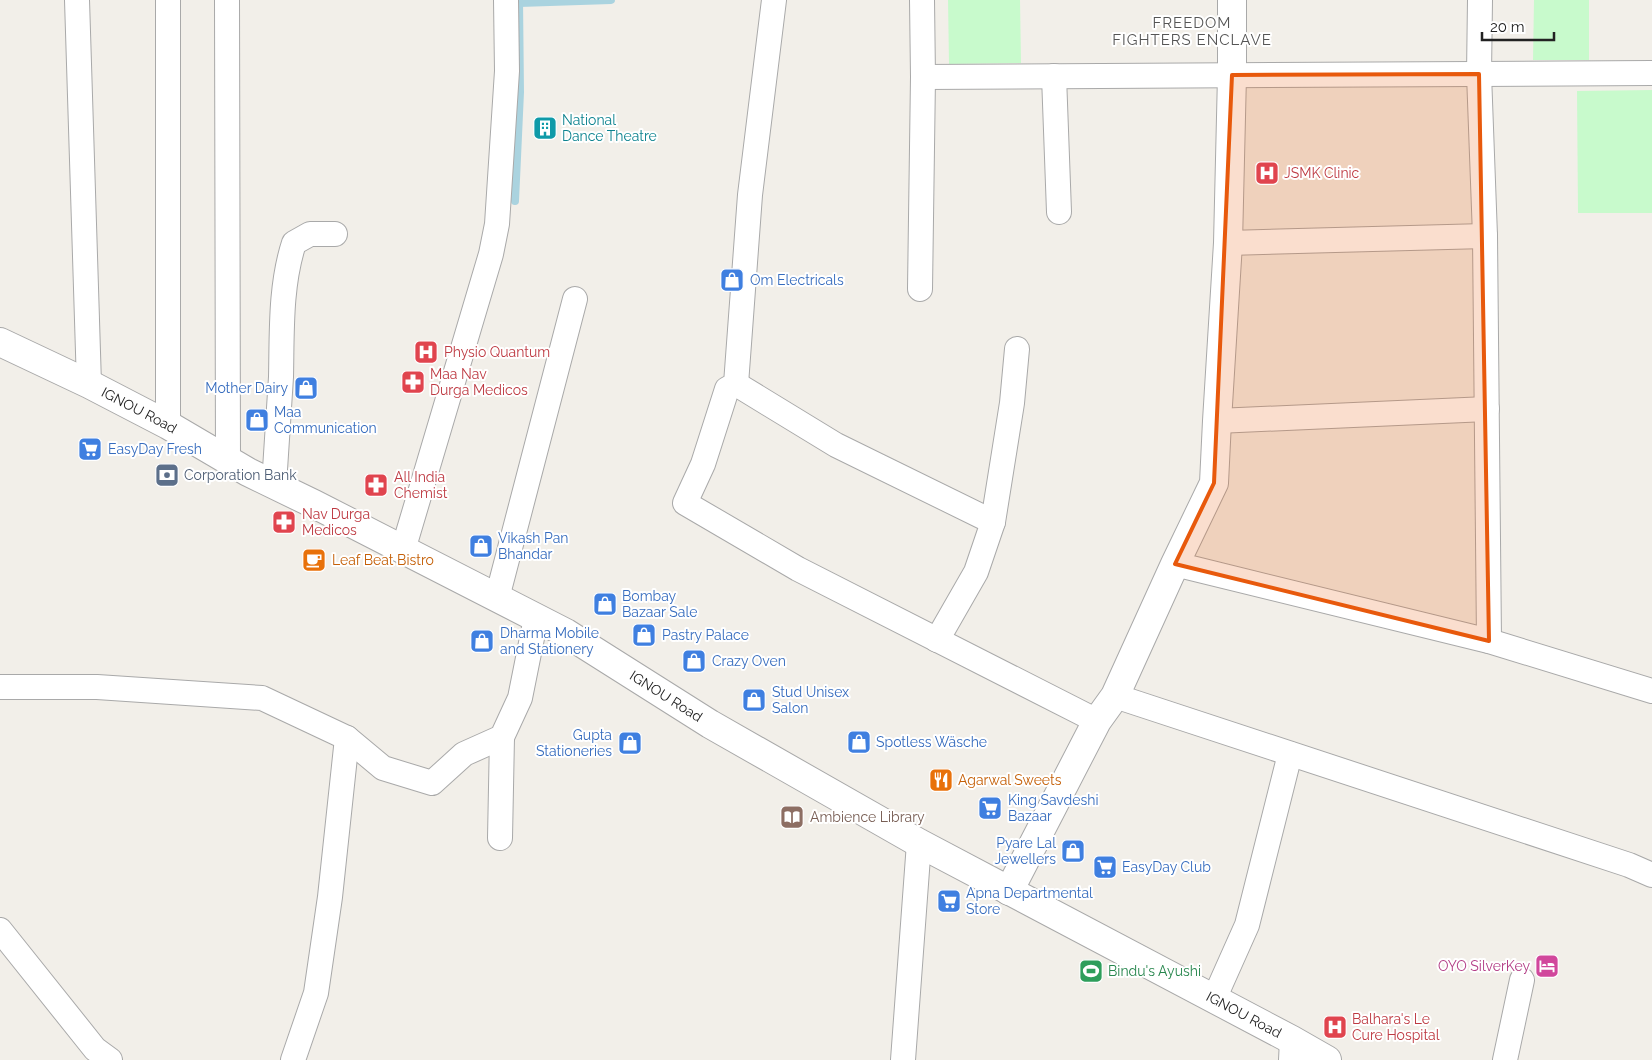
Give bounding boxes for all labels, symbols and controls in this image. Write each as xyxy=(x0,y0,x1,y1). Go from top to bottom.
scale bar xyxy=(1482,10,1554,42)
district label: FREEDOM FIGHTERS ENCLAVE xyxy=(1112,14,1272,49)
text: 20 m xyxy=(1490,18,1525,36)
place label: National Dance Theatre xyxy=(562,112,657,144)
building icon: National Dance Theatre xyxy=(532,115,558,141)
hospital icon: JSMK Clinic xyxy=(1254,160,1280,186)
place label: JSMK Clinic xyxy=(1284,165,1360,181)
shop icon: Om Electricals xyxy=(719,267,745,293)
place label: Om Electricals xyxy=(750,272,844,288)
hospital icon: Physio Quantum xyxy=(413,339,439,365)
place label: Physio Quantum xyxy=(444,344,550,360)
place label: Maa Nav Durga Medicos xyxy=(430,366,528,398)
pharmacy icon: Maa Nav Durga Medicos xyxy=(400,369,426,395)
shop icon: Mother Dairy xyxy=(293,375,319,401)
place label: Mother Dairy xyxy=(205,380,288,396)
street label: IGNOU Road xyxy=(99,384,180,436)
place label: Maa Communication xyxy=(274,404,377,436)
shop icon: Maa Communication xyxy=(244,407,270,433)
supermarket icon: EasyDay Fresh xyxy=(77,436,103,462)
place label: EasyDay Fresh xyxy=(108,441,202,457)
bank icon: Corporation Bank xyxy=(154,462,180,488)
place label: Corporation Bank xyxy=(184,467,297,483)
place label: All India Chemist xyxy=(394,469,448,501)
pharmacy icon: All India Chemist xyxy=(363,472,389,498)
place label: Nav Durga Medicos xyxy=(302,506,370,538)
pharmacy icon: Nav Durga Medicos xyxy=(271,509,297,535)
place label: Vikash Pan Bhandar xyxy=(498,530,569,562)
shop icon: Vikash Pan Bhandar xyxy=(468,533,494,559)
cafe icon: Leaf Beat Bistro xyxy=(301,547,327,573)
place label: Leaf Beat Bistro xyxy=(332,552,434,568)
place label: Bombay Bazaar Sale xyxy=(622,588,697,620)
shop icon: Bombay Bazaar Sale xyxy=(592,591,618,617)
shop icon: Pastry Palace xyxy=(631,622,657,648)
place label: Dharma Mobile and Stationery xyxy=(500,625,599,657)
place label: Pastry Palace xyxy=(662,627,749,643)
shop icon: Dharma Mobile and Stationery xyxy=(469,628,495,654)
shop icon: Crazy Oven xyxy=(681,648,707,674)
place label: Crazy Oven xyxy=(712,653,786,669)
street label: IGNOU Road xyxy=(627,667,705,725)
place label: Stud Unisex Salon xyxy=(772,684,849,716)
shop icon: Stud Unisex Salon xyxy=(741,687,767,713)
place label: Gupta Stationeries xyxy=(536,727,612,759)
shop icon: Spotless Wäsche xyxy=(846,729,872,755)
shop icon: Gupta Stationeries xyxy=(617,730,643,756)
place label: Spotless Wäsche xyxy=(876,734,987,750)
restaurant icon: Agarwal Sweets xyxy=(928,767,954,793)
place label: Agarwal Sweets xyxy=(958,772,1062,788)
place label: King Savdeshi Bazaar xyxy=(1008,792,1098,824)
supermarket icon: King Savdeshi Bazaar xyxy=(977,795,1003,821)
library icon: Ambience Library xyxy=(779,804,805,830)
place label: Ambience Library xyxy=(810,809,925,825)
place label: Pyare Lal Jewellers xyxy=(995,835,1056,867)
shop icon: Pyare Lal Jewellers xyxy=(1060,838,1086,864)
supermarket icon: EasyDay Club xyxy=(1092,854,1118,880)
place label: EasyDay Club xyxy=(1122,859,1211,875)
place label: Apna Departmental Store xyxy=(966,885,1093,917)
supermarket icon: Apna Departmental Store xyxy=(936,888,962,914)
hotel icon: OYO SilverKey xyxy=(1534,953,1560,979)
sports icon: Bindu's Ayushi xyxy=(1078,958,1104,984)
place label: OYO SilverKey xyxy=(1438,958,1530,974)
place label: Bindu's Ayushi xyxy=(1108,963,1201,979)
street label: IGNOU Road xyxy=(1204,988,1284,1041)
place label: Balhara's Le Cure Hospital xyxy=(1352,1011,1440,1043)
hospital icon: Balhara's Le Cure Hospital xyxy=(1322,1014,1348,1040)

